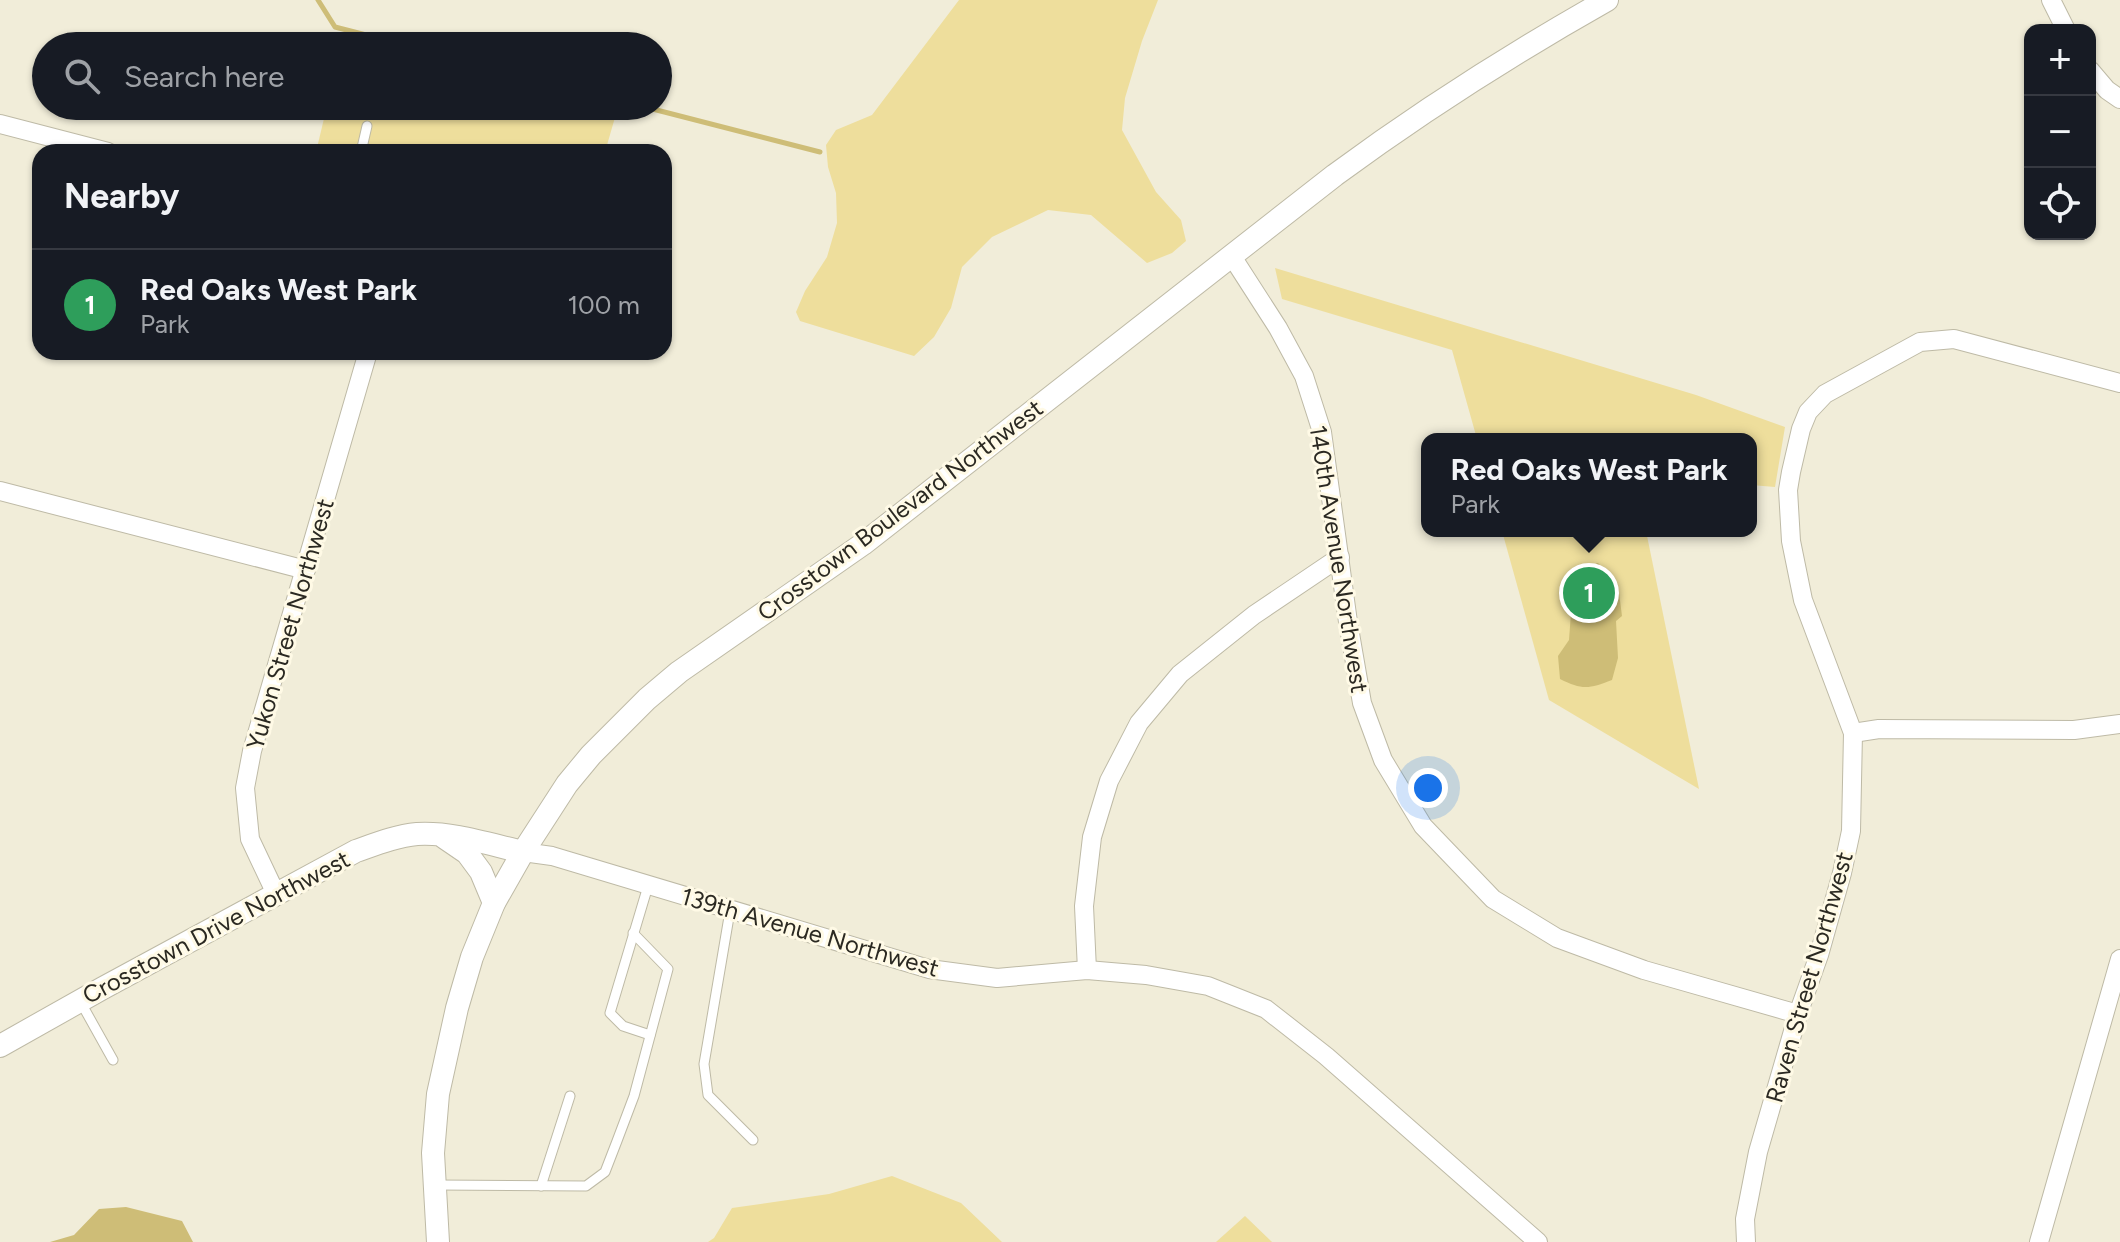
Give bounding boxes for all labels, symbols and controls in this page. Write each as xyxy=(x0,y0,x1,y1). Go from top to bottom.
map controls xyxy=(2024,24,2096,240)
button: + xyxy=(2024,24,2096,96)
search box xyxy=(32,32,672,120)
icon: search xyxy=(60,54,104,98)
text: Search here xyxy=(124,58,284,95)
button: − xyxy=(2024,96,2096,168)
button: locate xyxy=(2024,168,2096,240)
text: Nearby xyxy=(64,176,179,217)
text: Red Oaks West Park xyxy=(140,271,417,308)
text: 1 xyxy=(85,289,95,321)
text: 100 m xyxy=(567,289,640,321)
text: Park xyxy=(140,308,189,340)
street label: Crosstown Boulevard Northwest xyxy=(752,393,1048,627)
street label: 140th Avenue Northwest xyxy=(1304,423,1374,695)
popup xyxy=(1421,433,1757,537)
text: Red Oaks West Park xyxy=(1450,451,1728,488)
text: Park xyxy=(1450,488,1500,520)
street label: Yukon Street Northwest xyxy=(240,495,340,753)
pin: 1 xyxy=(1563,563,1615,623)
your location xyxy=(1408,768,1448,808)
street label: Crosstown Drive Northwest xyxy=(77,844,355,1010)
street label: Raven Street Northwest xyxy=(1759,848,1859,1106)
street label: 139th Avenue Northwest xyxy=(678,881,942,983)

